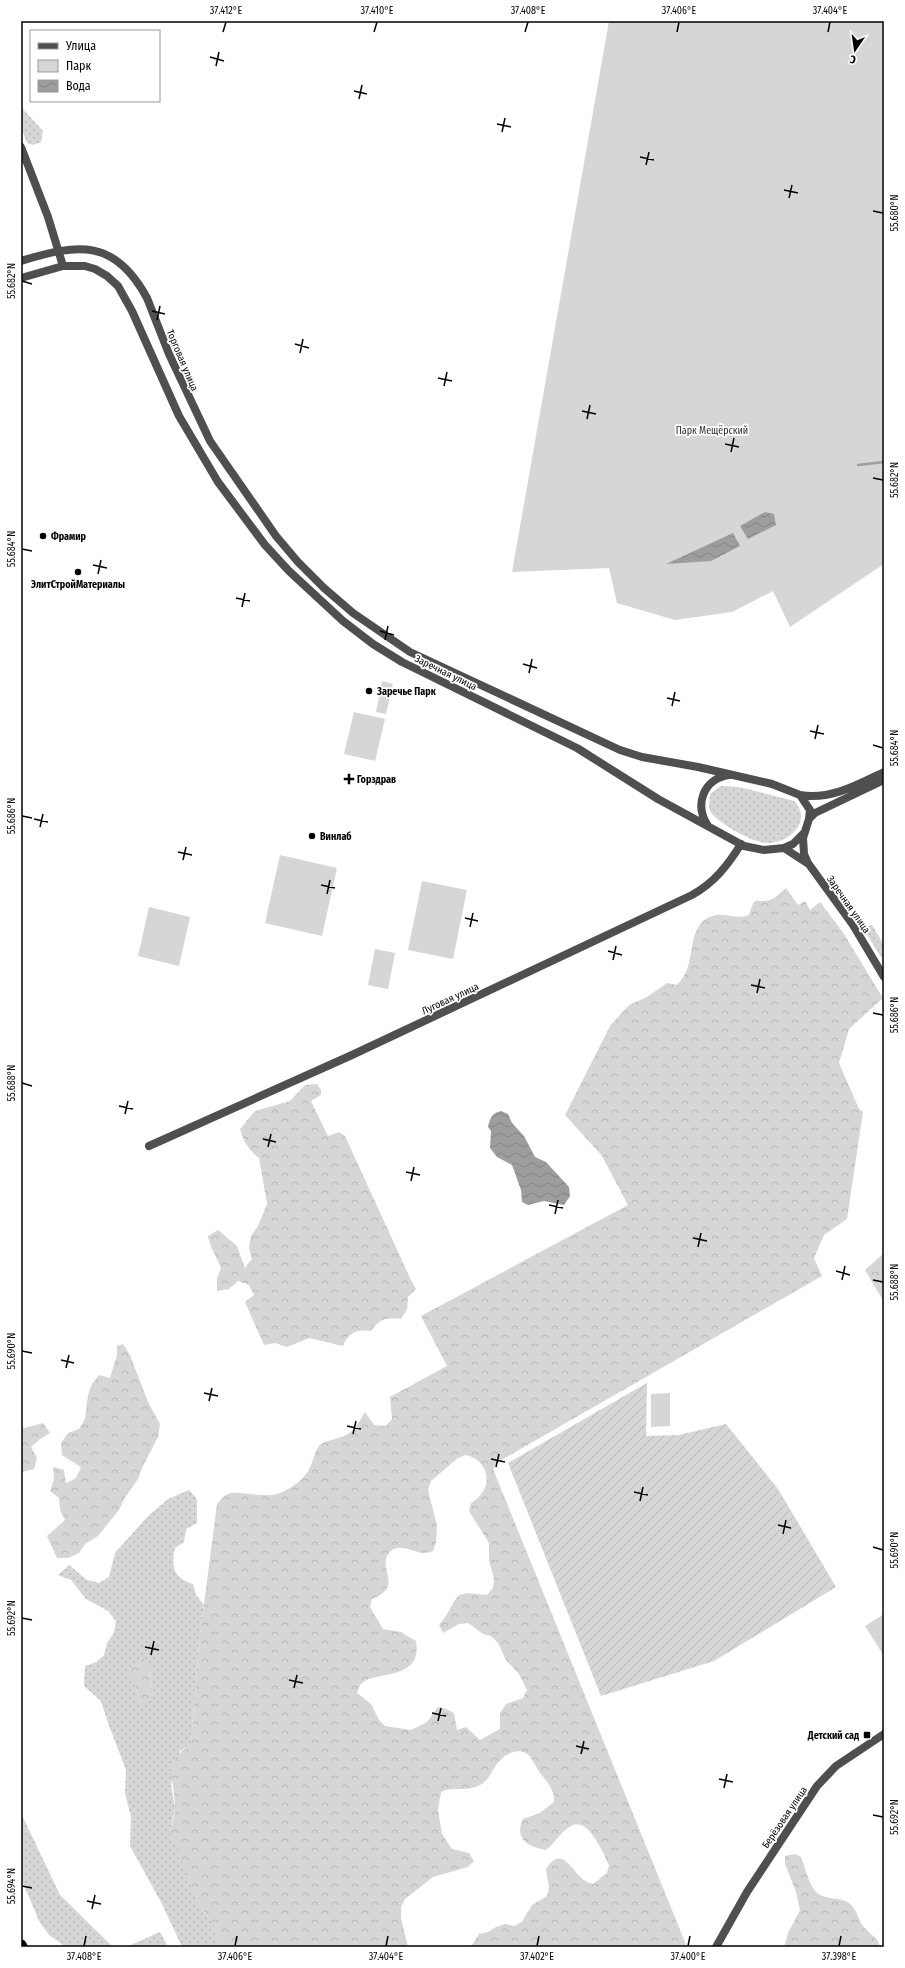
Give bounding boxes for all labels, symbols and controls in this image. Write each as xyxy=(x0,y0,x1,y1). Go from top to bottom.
text: 37.412°E xyxy=(210,5,242,17)
text: 37.410°E xyxy=(360,5,394,17)
text: 37.408°E xyxy=(511,5,546,17)
text: 37.406°E xyxy=(662,5,697,17)
text: 37.404°E xyxy=(813,5,848,17)
legend xyxy=(30,30,160,102)
north arrow xyxy=(835,30,875,70)
text: Улица xyxy=(65,39,96,53)
text: С xyxy=(848,52,857,66)
text: Парк xyxy=(66,59,92,73)
text: Вода xyxy=(66,79,91,93)
text: 55.680°N xyxy=(889,194,901,232)
text: 55.682°N xyxy=(6,263,18,299)
street label: Торговая улица xyxy=(164,328,200,393)
park label: Парк Мещёрский xyxy=(676,425,748,437)
text: 55.682°N xyxy=(889,462,901,498)
text: 55.684°N xyxy=(6,531,18,567)
marker: Фрамир xyxy=(38,531,48,541)
place label: Фрамир xyxy=(51,531,87,543)
marker: ЭлитСтройМатериалы xyxy=(73,567,83,577)
place label: ЭлитСтройМатериалы xyxy=(31,579,125,591)
street label: Заречная улица xyxy=(413,653,479,693)
marker: Заречье Парк xyxy=(364,686,374,696)
place label: Заречье Парк xyxy=(376,686,437,698)
text: 55.684°N xyxy=(889,730,901,766)
marker: Горздрав xyxy=(344,774,354,784)
place label: Горздрав xyxy=(357,774,396,786)
text: 55.686°N xyxy=(6,798,18,834)
marker: Винлаб xyxy=(307,831,317,841)
place label: Винлаб xyxy=(320,831,352,843)
street label: Заречная улица xyxy=(824,874,872,936)
street label: Луговая улица xyxy=(420,980,481,1017)
text: 55.686°N xyxy=(889,997,901,1033)
text: 55.688°N xyxy=(6,1065,18,1101)
text: 55.688°N xyxy=(889,1264,901,1300)
text: 55.690°N xyxy=(6,1333,18,1369)
text: 55.690°N xyxy=(889,1532,901,1568)
text: 55.692°N xyxy=(6,1600,18,1636)
place label: Детский сад xyxy=(807,1730,859,1742)
marker: Детский сад xyxy=(862,1730,872,1740)
street label: Берёзовая улица xyxy=(760,1784,810,1851)
text: 55.692°N xyxy=(889,1799,901,1835)
text: 55.694°N xyxy=(6,1868,18,1904)
text: 37.408°E xyxy=(67,1951,102,1963)
text: 37.406°E xyxy=(218,1951,253,1963)
text: 37.404°E xyxy=(369,1951,404,1963)
text: 37.402°E xyxy=(520,1951,554,1963)
text: 37.400°E xyxy=(671,1951,706,1963)
text: 37.398°E xyxy=(822,1951,856,1963)

